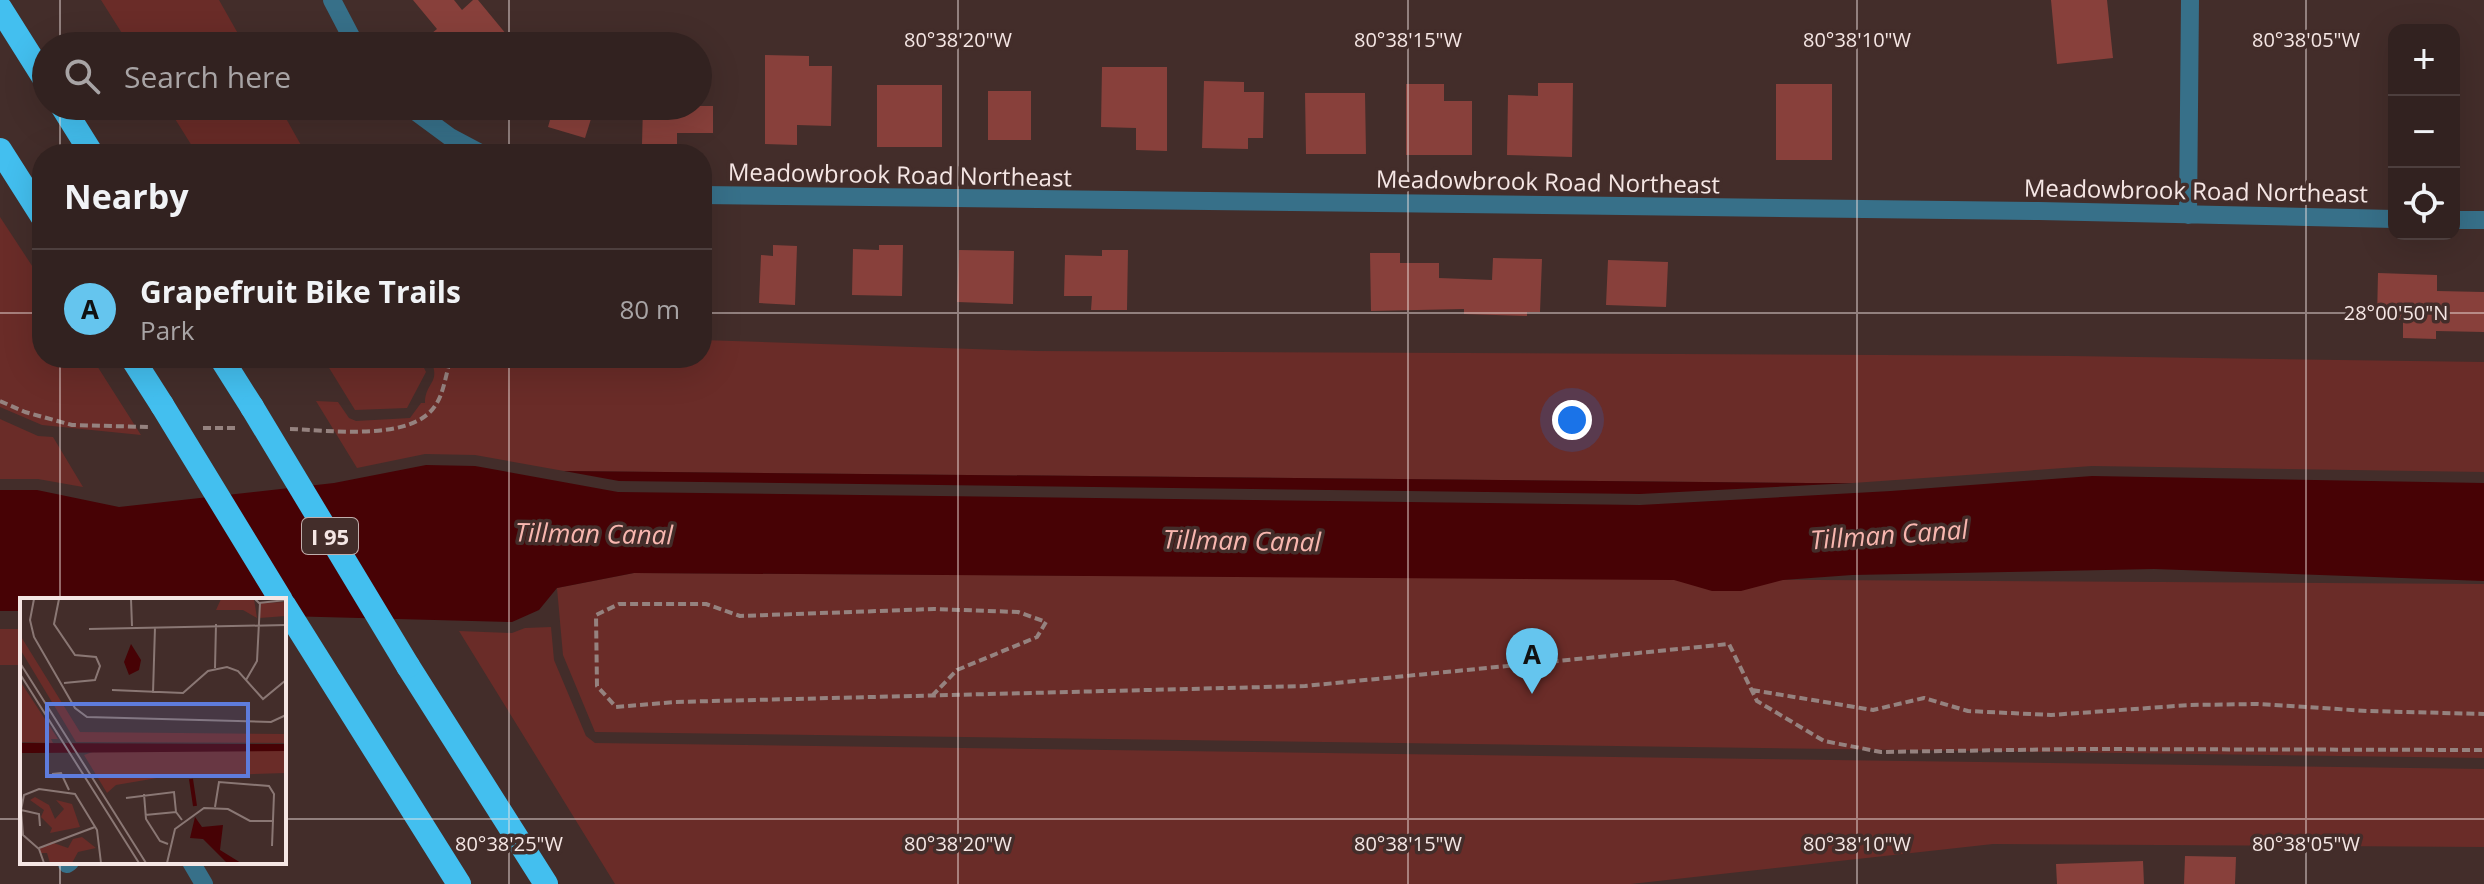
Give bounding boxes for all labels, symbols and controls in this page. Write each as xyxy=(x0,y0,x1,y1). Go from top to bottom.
map controls xyxy=(2388,24,2460,240)
button: + xyxy=(2388,24,2460,96)
text: 80°38'20"W xyxy=(904,26,1013,53)
text: 80°38'15"W xyxy=(1354,26,1463,53)
text: 80°38'10"W xyxy=(1803,26,1912,53)
text: 80°38'05"W xyxy=(2252,26,2361,53)
search box xyxy=(32,32,712,120)
icon: search xyxy=(60,54,104,98)
text: Search here xyxy=(124,56,291,97)
button: − xyxy=(2388,96,2460,168)
street label: Meadowbrook Road Northeast xyxy=(728,154,1072,194)
street label: Meadowbrook Road Northeast xyxy=(1376,161,1720,201)
button: locate xyxy=(2388,168,2460,240)
street label: Meadowbrook Road Northeast xyxy=(2024,170,2368,210)
text: Nearby xyxy=(64,173,189,219)
text: Grapefruit Bike Trails xyxy=(140,271,461,312)
text: A xyxy=(81,291,99,327)
text: 80 m xyxy=(619,291,680,327)
text: 28°00'50"N xyxy=(2344,299,2448,326)
text: Park xyxy=(140,312,194,348)
your location xyxy=(1552,400,1592,440)
water label: Tillman Canal xyxy=(1809,510,1970,557)
water label: Tillman Canal xyxy=(515,514,675,552)
road number: I 95 xyxy=(302,518,358,554)
water label: Tillman Canal xyxy=(1163,521,1323,559)
inset map xyxy=(20,598,286,864)
pin: A xyxy=(1506,628,1558,694)
text: 80°38'25"W xyxy=(455,830,564,857)
text: 80°38'20"W xyxy=(904,830,1013,857)
text: 80°38'15"W xyxy=(1354,830,1463,857)
text: 80°38'10"W xyxy=(1803,830,1912,857)
text: 80°38'05"W xyxy=(2252,830,2361,857)

